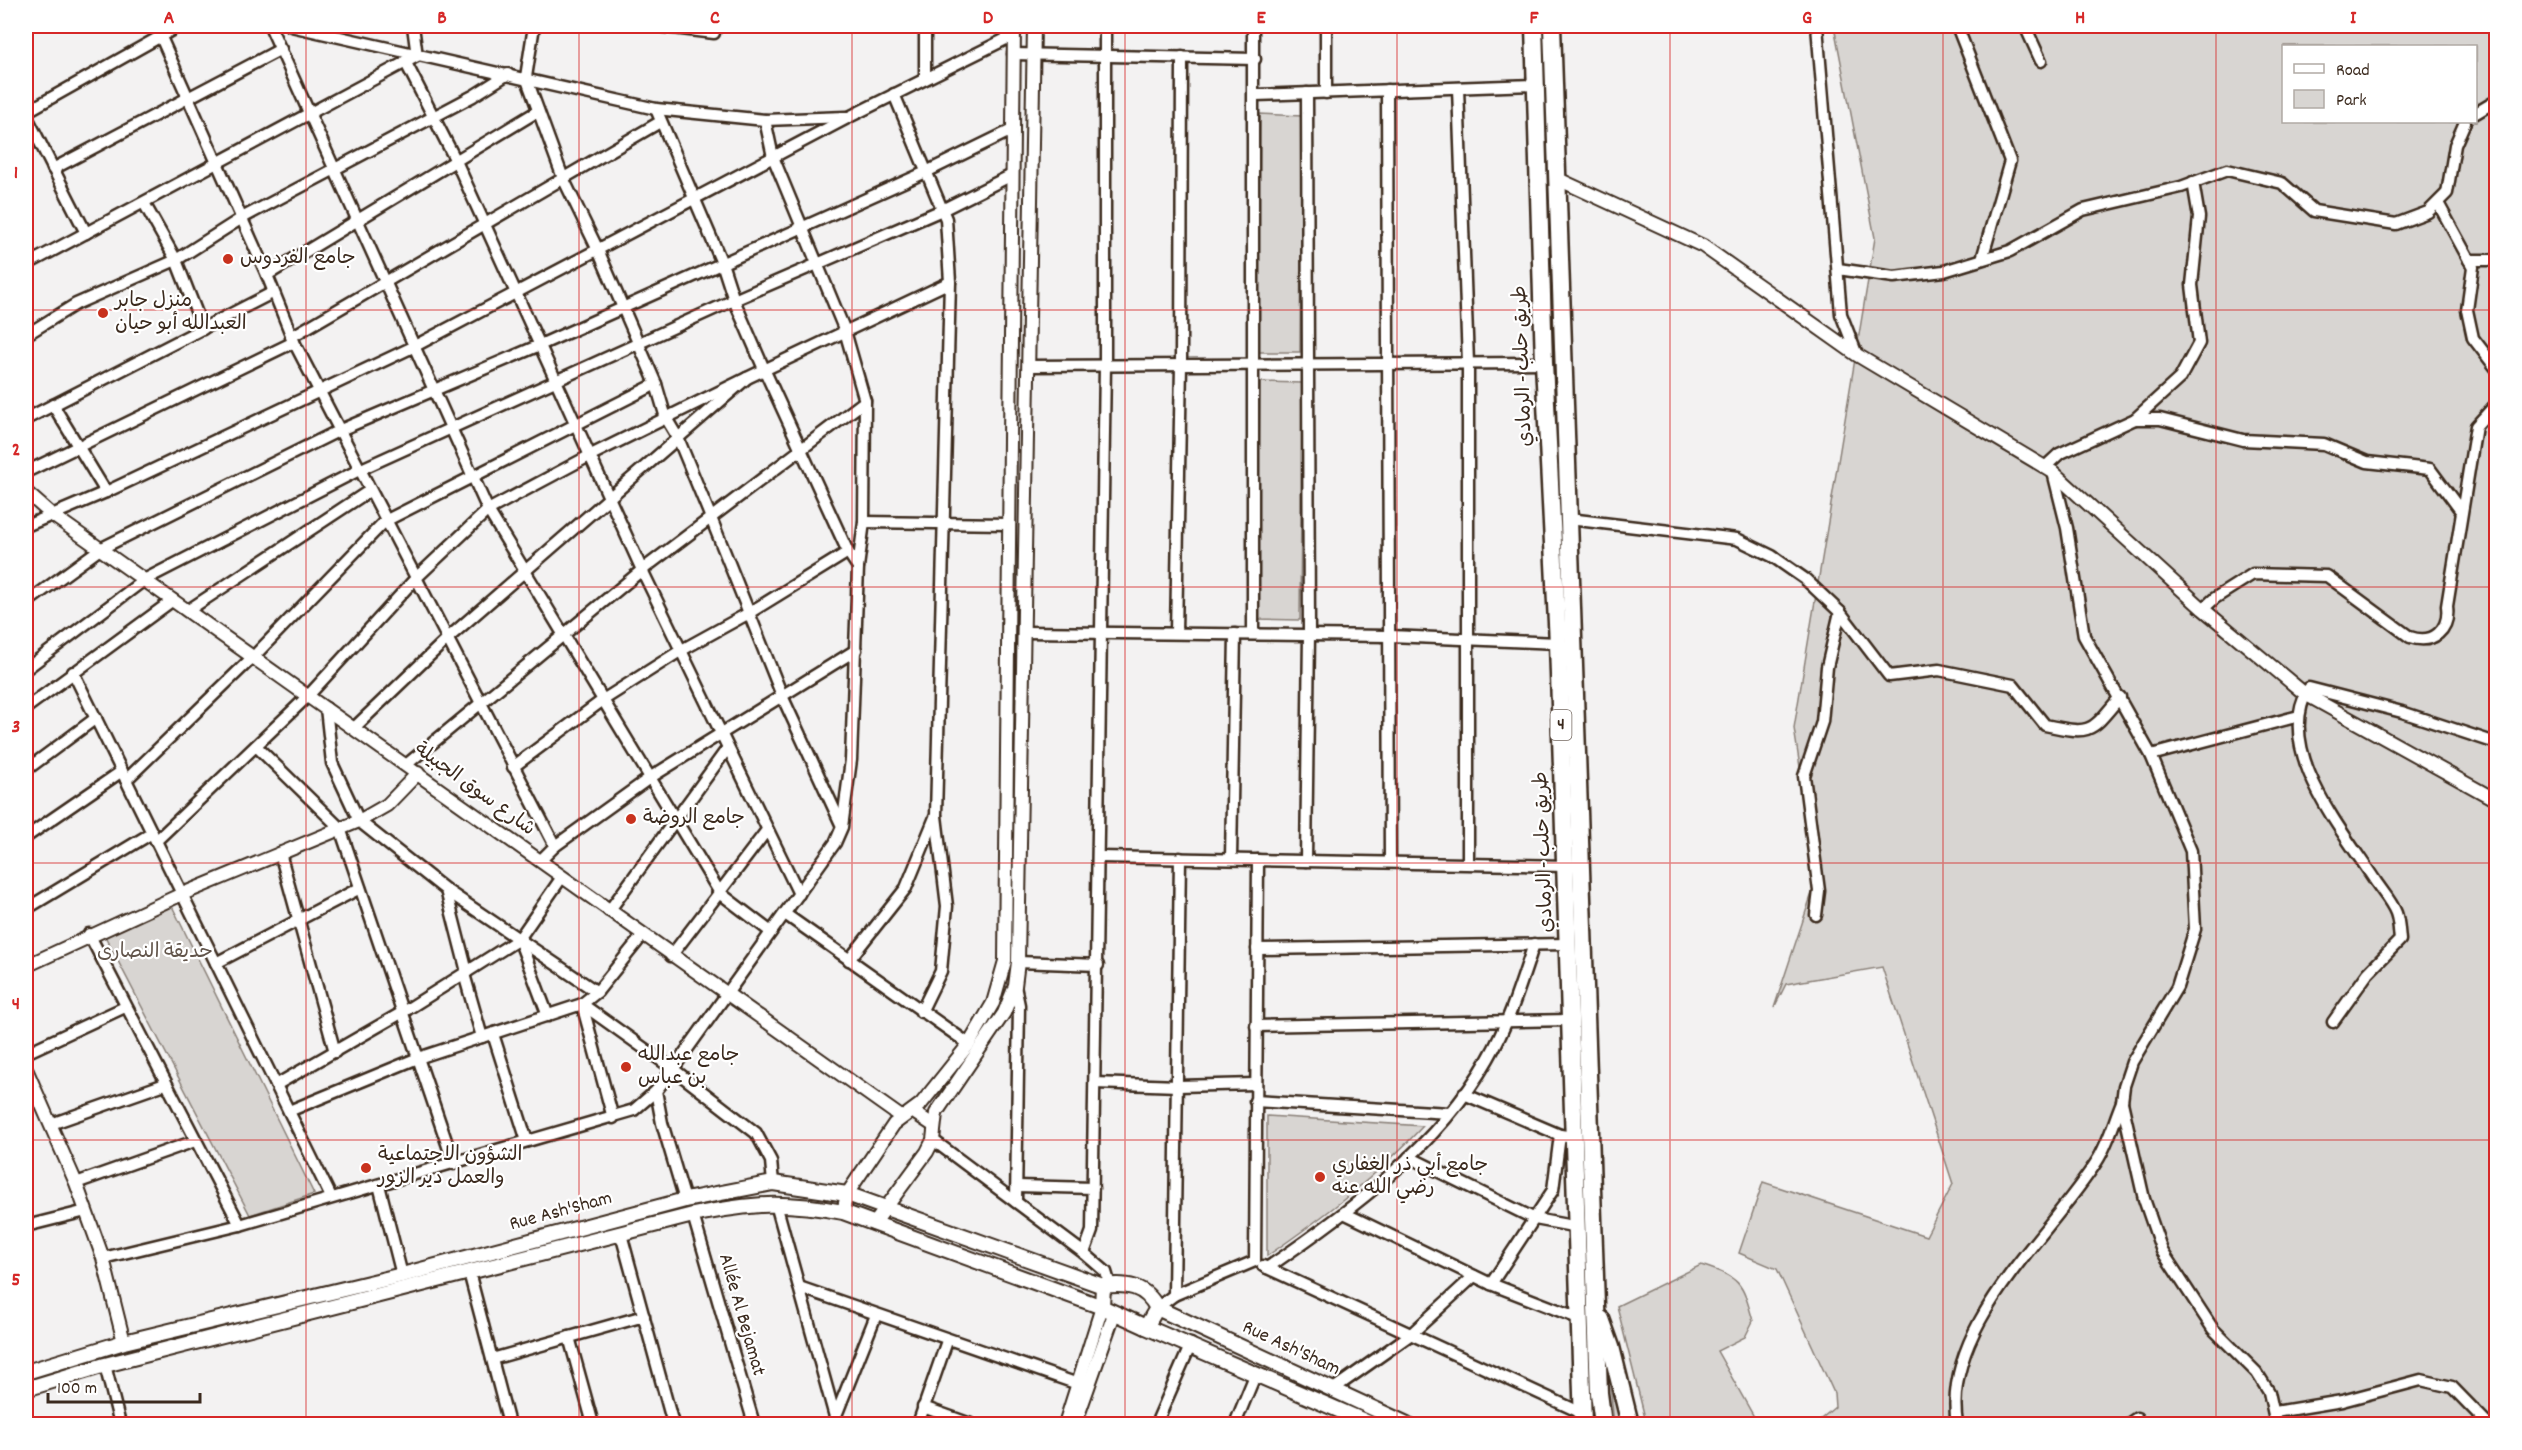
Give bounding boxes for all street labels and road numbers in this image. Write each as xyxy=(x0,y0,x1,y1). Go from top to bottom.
street label: طريق حلب - الرمادي xyxy=(1507,285,1541,447)
road number: 4 xyxy=(1550,710,1572,740)
street label: شارع سوق الجبيلة xyxy=(408,736,540,844)
street label: طريق حلب - الرمادي xyxy=(1528,771,1562,933)
street label: Rue Ash'Sham xyxy=(507,1185,615,1239)
street label: Allée Al Bejamat xyxy=(710,1251,772,1379)
street label: Rue Ash'Sham xyxy=(1237,1314,1345,1384)

